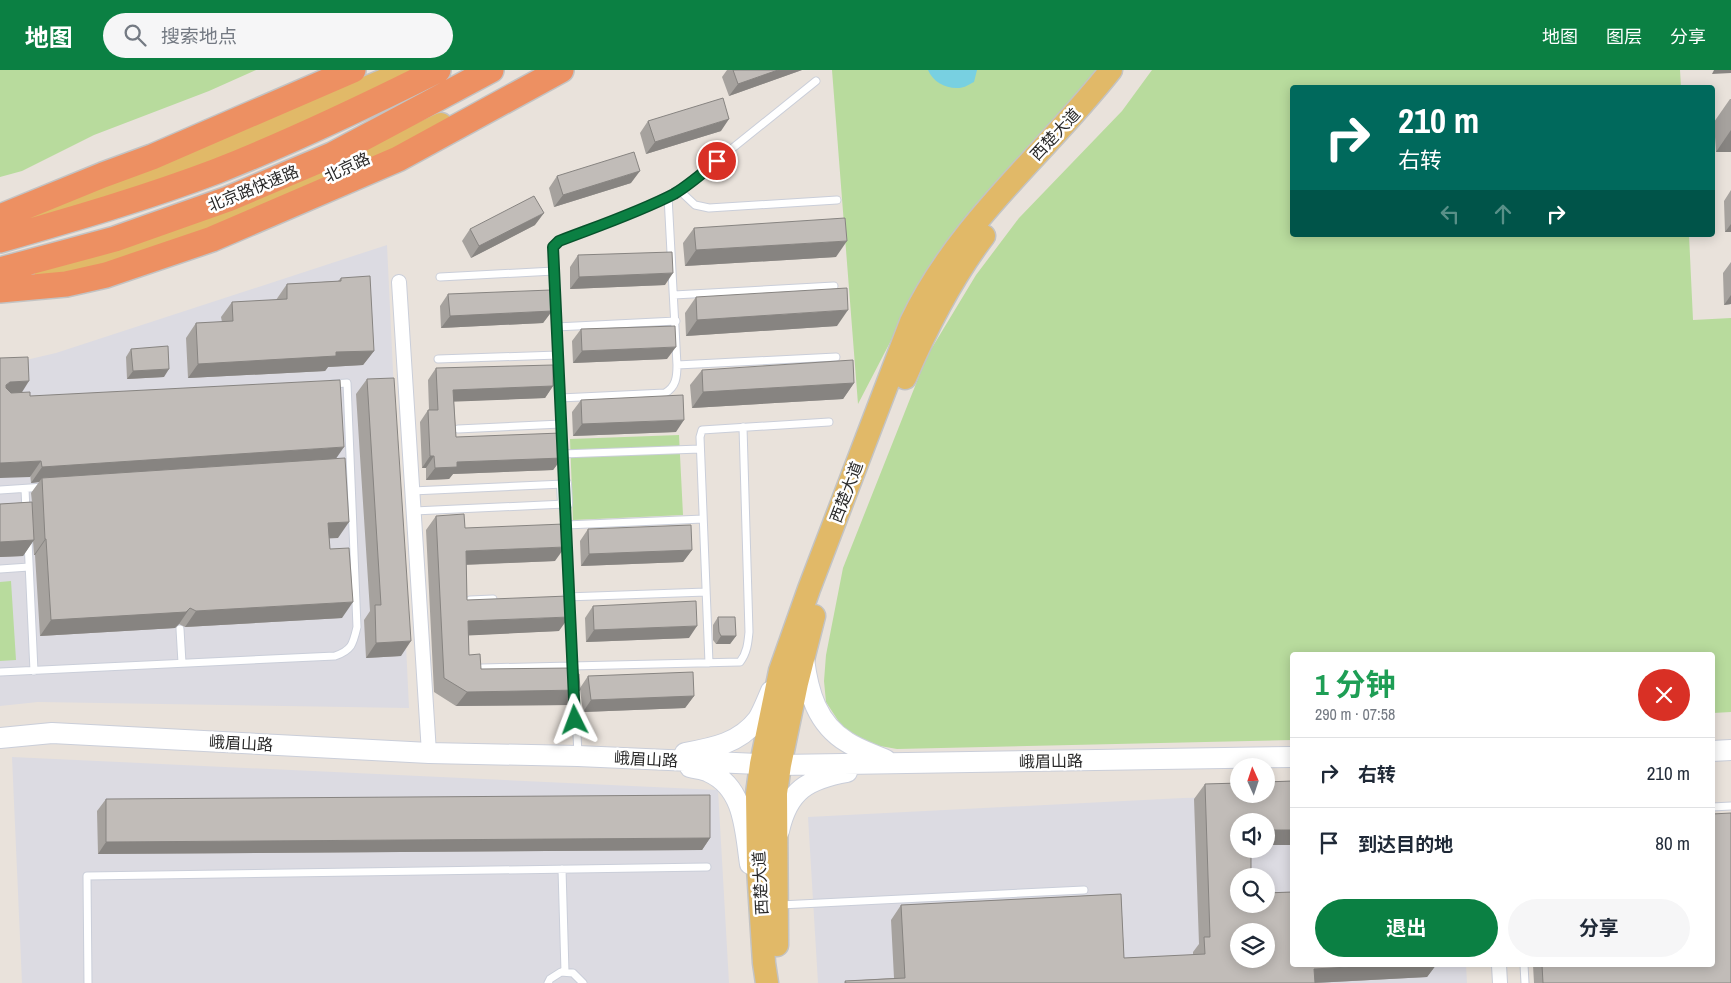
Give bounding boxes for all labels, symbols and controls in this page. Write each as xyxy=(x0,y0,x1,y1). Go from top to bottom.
search box xyxy=(103,13,453,58)
text: 地图 xyxy=(25,21,73,53)
icon: search xyxy=(121,21,149,49)
text: 搜索地点 xyxy=(161,23,237,49)
text: 地图 xyxy=(1542,24,1578,49)
text: 图层 xyxy=(1606,24,1642,49)
text: 分享 xyxy=(1670,24,1706,49)
text: 210 m xyxy=(1398,97,1479,144)
street label: 西楚大道 xyxy=(1025,103,1085,165)
icon: right xyxy=(1315,105,1380,170)
pin xyxy=(696,140,738,182)
text: 右转 xyxy=(1398,145,1442,175)
street label: 北京路 xyxy=(321,147,373,187)
icon: arrive xyxy=(703,147,731,175)
street label: 北京路快速路 xyxy=(204,160,302,216)
icon: left xyxy=(1436,200,1464,228)
icon: ahead xyxy=(1489,200,1517,228)
icon: right xyxy=(1542,200,1570,228)
street label: 西楚大道 xyxy=(824,458,868,526)
text: 1 分钟 xyxy=(1315,664,1396,704)
button: close xyxy=(1638,669,1690,721)
position arrow xyxy=(548,693,600,745)
text: 290 m · 07:58 xyxy=(1315,703,1395,725)
street label: 峨眉山路 xyxy=(208,730,274,756)
street label: 峨眉山路 xyxy=(613,746,679,772)
street label: 峨眉山路 xyxy=(1019,749,1083,773)
north arrow xyxy=(1230,758,1275,802)
map controls xyxy=(1230,758,1275,968)
icon: right xyxy=(1315,759,1343,787)
text: 210 m xyxy=(1647,760,1690,786)
text: 右转 xyxy=(1358,761,1396,787)
button: sound xyxy=(1230,813,1275,858)
icon: arrive xyxy=(1315,829,1343,857)
text: 80 m xyxy=(1655,830,1690,856)
text: 到达目的地 xyxy=(1358,831,1453,857)
street label: 西楚大道 xyxy=(747,850,773,916)
button: search xyxy=(1230,868,1275,913)
button: 退出 xyxy=(1315,899,1498,957)
button: 分享 xyxy=(1508,899,1690,957)
button: layers xyxy=(1230,923,1275,968)

